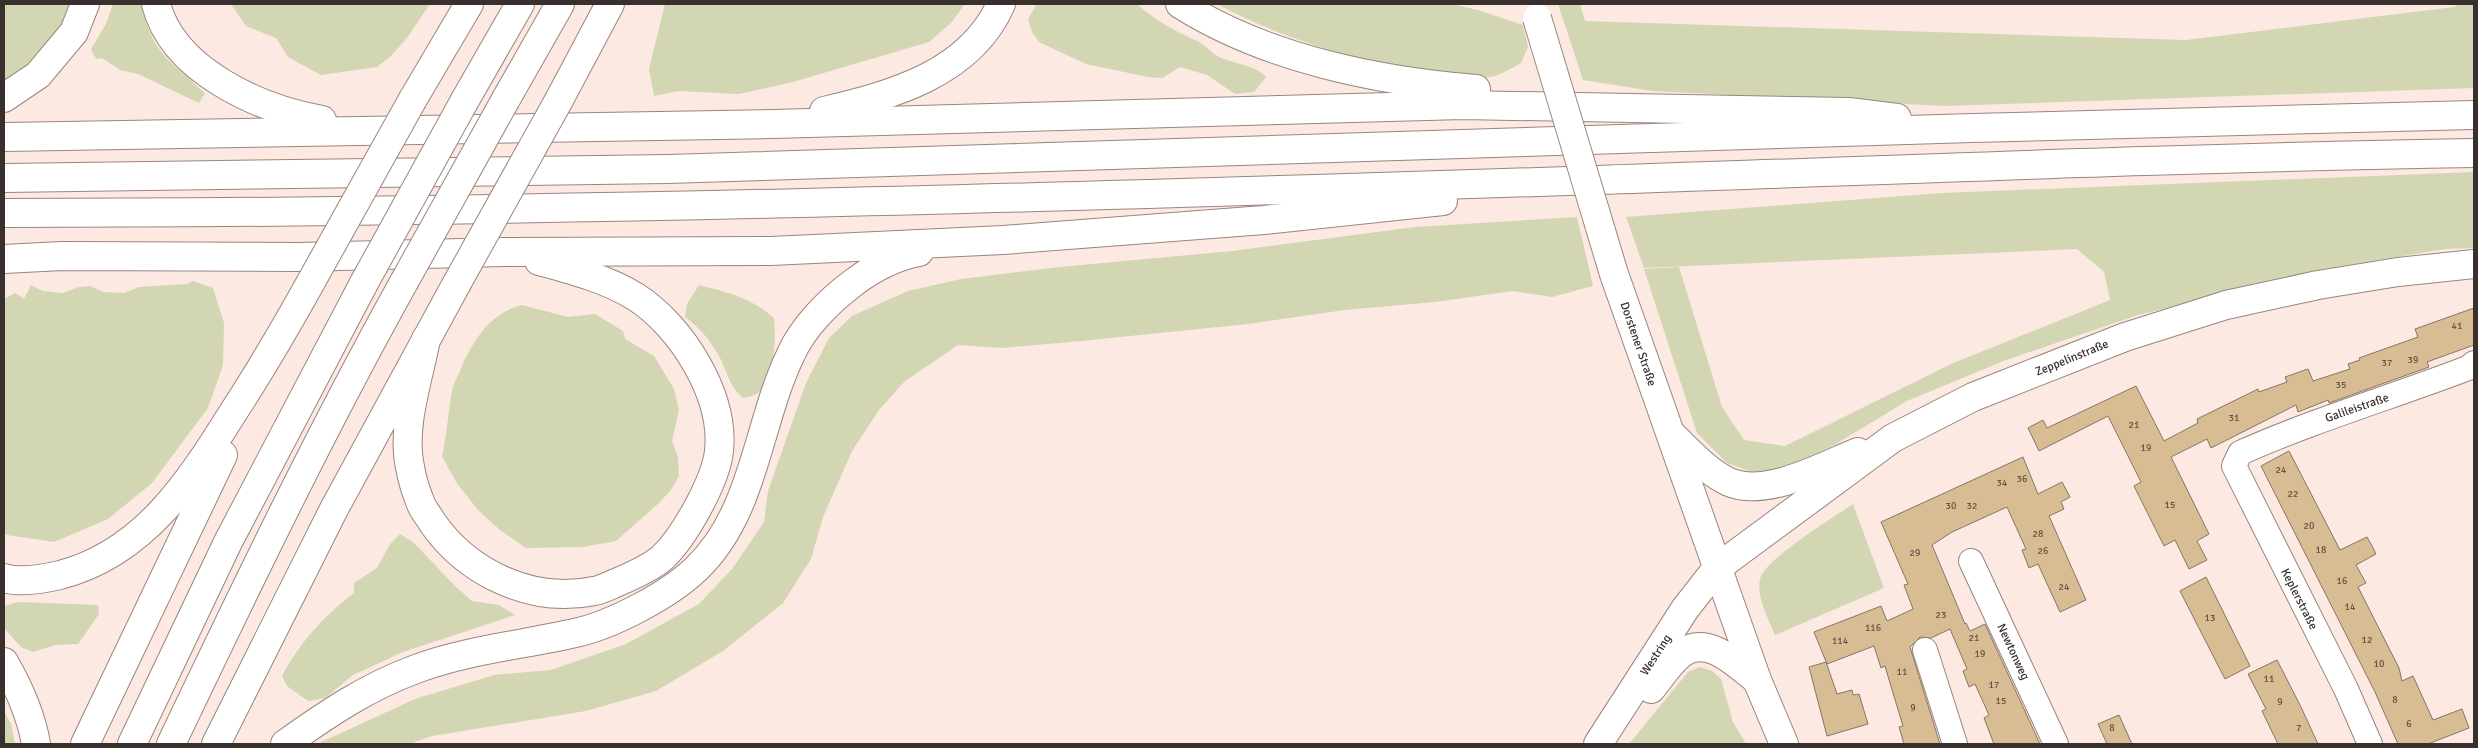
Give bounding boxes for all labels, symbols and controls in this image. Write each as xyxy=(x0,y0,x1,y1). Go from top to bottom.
street label: Dorstener Straße xyxy=(1617,300,1659,388)
house number: 41 xyxy=(2452,320,2462,332)
street label: Zeppelinstraße xyxy=(2033,336,2111,380)
house number: 39 xyxy=(2408,354,2418,366)
house number: 37 xyxy=(2382,357,2392,369)
house number: 35 xyxy=(2336,379,2346,391)
street label: Galileistraße xyxy=(2323,390,2391,426)
house number: 31 xyxy=(2229,412,2239,424)
house number: 21 xyxy=(2129,419,2139,431)
house number: 19 xyxy=(2141,442,2151,454)
house number: 24 xyxy=(2276,464,2287,476)
house number: 36 xyxy=(2017,473,2027,485)
house number: 34 xyxy=(1997,477,2008,489)
house number: 22 xyxy=(2288,488,2298,500)
house number: 15 xyxy=(2165,499,2175,511)
house number: 30 xyxy=(1946,500,1956,512)
house number: 32 xyxy=(1967,500,1977,512)
house number: 20 xyxy=(2304,520,2314,532)
house number: 28 xyxy=(2033,528,2043,540)
house number: 18 xyxy=(2316,544,2326,556)
house number: 26 xyxy=(2038,545,2048,557)
house number: 29 xyxy=(1910,547,1920,559)
street label: Keplerstraße xyxy=(2277,566,2321,632)
house number: 16 xyxy=(2337,575,2347,587)
house number: 24 xyxy=(2059,581,2070,593)
house number: 14 xyxy=(2345,601,2356,613)
house number: 23 xyxy=(1936,609,1946,621)
house number: 13 xyxy=(2205,612,2215,624)
street label: Newtonweg xyxy=(1993,621,2033,683)
house number: 116 xyxy=(1865,622,1881,634)
street label: Westring xyxy=(1637,632,1675,678)
house number: 21 xyxy=(1969,632,1979,644)
house number: 12 xyxy=(2362,634,2372,646)
house number: 114 xyxy=(1832,635,1849,647)
house number: 19 xyxy=(1975,648,1985,660)
house number: 10 xyxy=(2374,658,2384,670)
house number: 11 xyxy=(1897,666,1907,678)
house number: 11 xyxy=(2264,673,2274,685)
house number: 17 xyxy=(1989,679,1999,691)
house number: 8 xyxy=(2392,694,2398,706)
house number: 15 xyxy=(1996,695,2006,707)
house number: 9 xyxy=(2277,696,2283,708)
house number: 9 xyxy=(1910,702,1916,714)
house number: 6 xyxy=(2406,718,2412,730)
house number: 8 xyxy=(2109,722,2115,734)
house number: 7 xyxy=(2296,722,2302,734)

